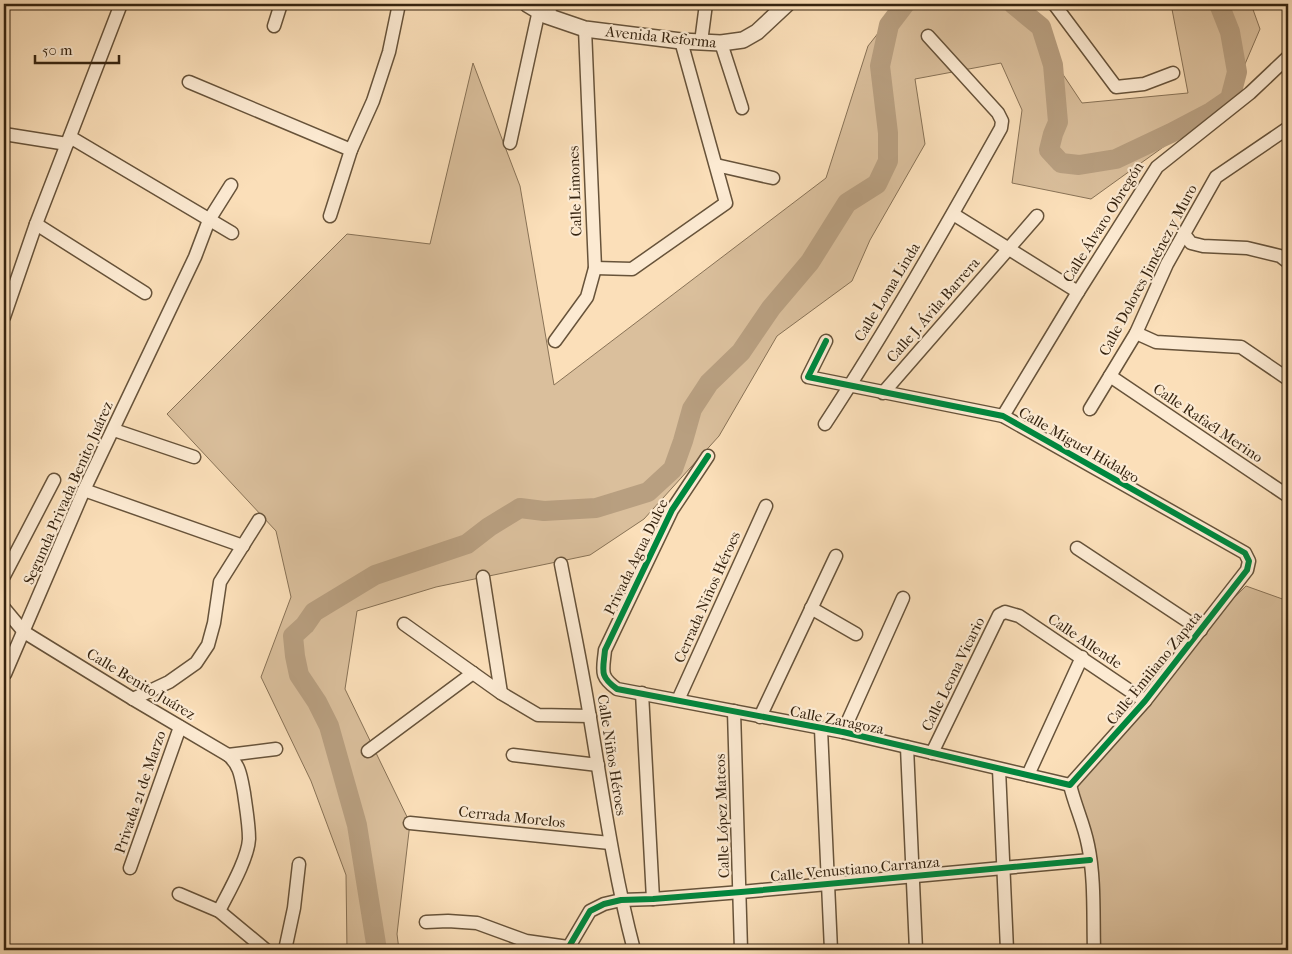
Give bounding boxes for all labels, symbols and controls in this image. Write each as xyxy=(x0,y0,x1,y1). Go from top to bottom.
street label: Avenida Reforma xyxy=(604,22,718,52)
scale bar xyxy=(35,32,119,64)
text: 50 m xyxy=(42,41,73,59)
street label: Calle Limones xyxy=(564,145,586,237)
street label: Calle Álvaro Obregón xyxy=(1059,158,1147,285)
street label: Calle Dolores Jiménez y Muro xyxy=(1095,181,1201,359)
street label: Calle Loma Linda xyxy=(850,238,924,345)
street label: Calle J. Ávila Barrera xyxy=(883,253,984,366)
street label: Calle Rafaél Merino xyxy=(1150,380,1267,467)
street label: Segunda Privada Benito Juárez xyxy=(19,398,117,587)
street label: Calle Miguel Hidalgo xyxy=(1015,403,1143,487)
street label: Privada Agua Dulce xyxy=(600,496,672,618)
street label: Cerrada Niños Héroes xyxy=(670,528,744,666)
street label: Calle Emiliano Zapata xyxy=(1103,607,1206,729)
street label: Calle Allende xyxy=(1045,610,1126,673)
street label: Calle Leona Vicario xyxy=(918,614,989,734)
street label: Calle Benito Juárez xyxy=(83,645,199,724)
street label: Calle Niños Héroes xyxy=(594,693,631,817)
street label: Calle Zaragoza xyxy=(788,702,887,738)
street label: Privada 21 de Marzo xyxy=(111,728,170,856)
street label: Calle López Mateos xyxy=(711,753,733,879)
street label: Cerrada Morelos xyxy=(458,802,567,832)
street label: Calle Venustiano Carranza xyxy=(770,853,941,885)

